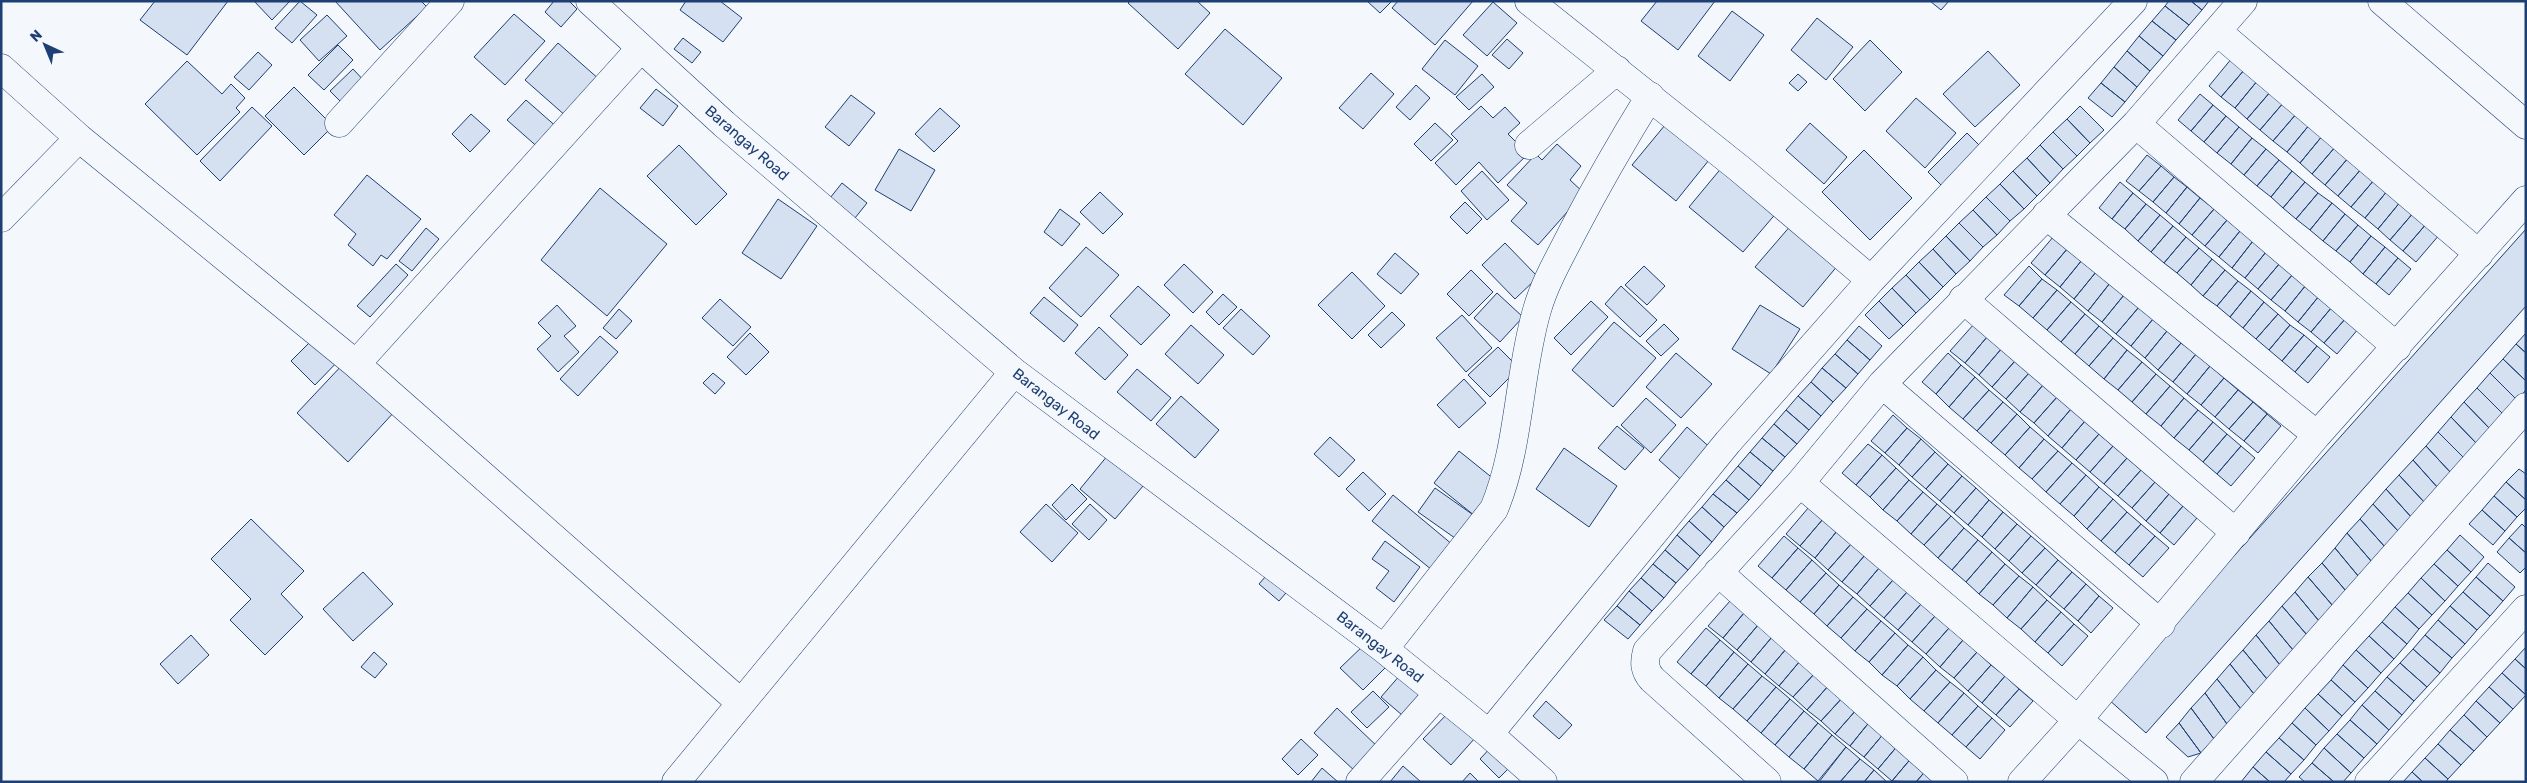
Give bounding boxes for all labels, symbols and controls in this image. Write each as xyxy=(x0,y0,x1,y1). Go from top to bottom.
north arrow xyxy=(20,20,70,70)
text: N xyxy=(27,26,46,46)
street label: Barangay Road xyxy=(701,102,793,184)
street label: Barangay Road xyxy=(1009,364,1103,444)
street label: Barangay Road xyxy=(1333,607,1427,687)

